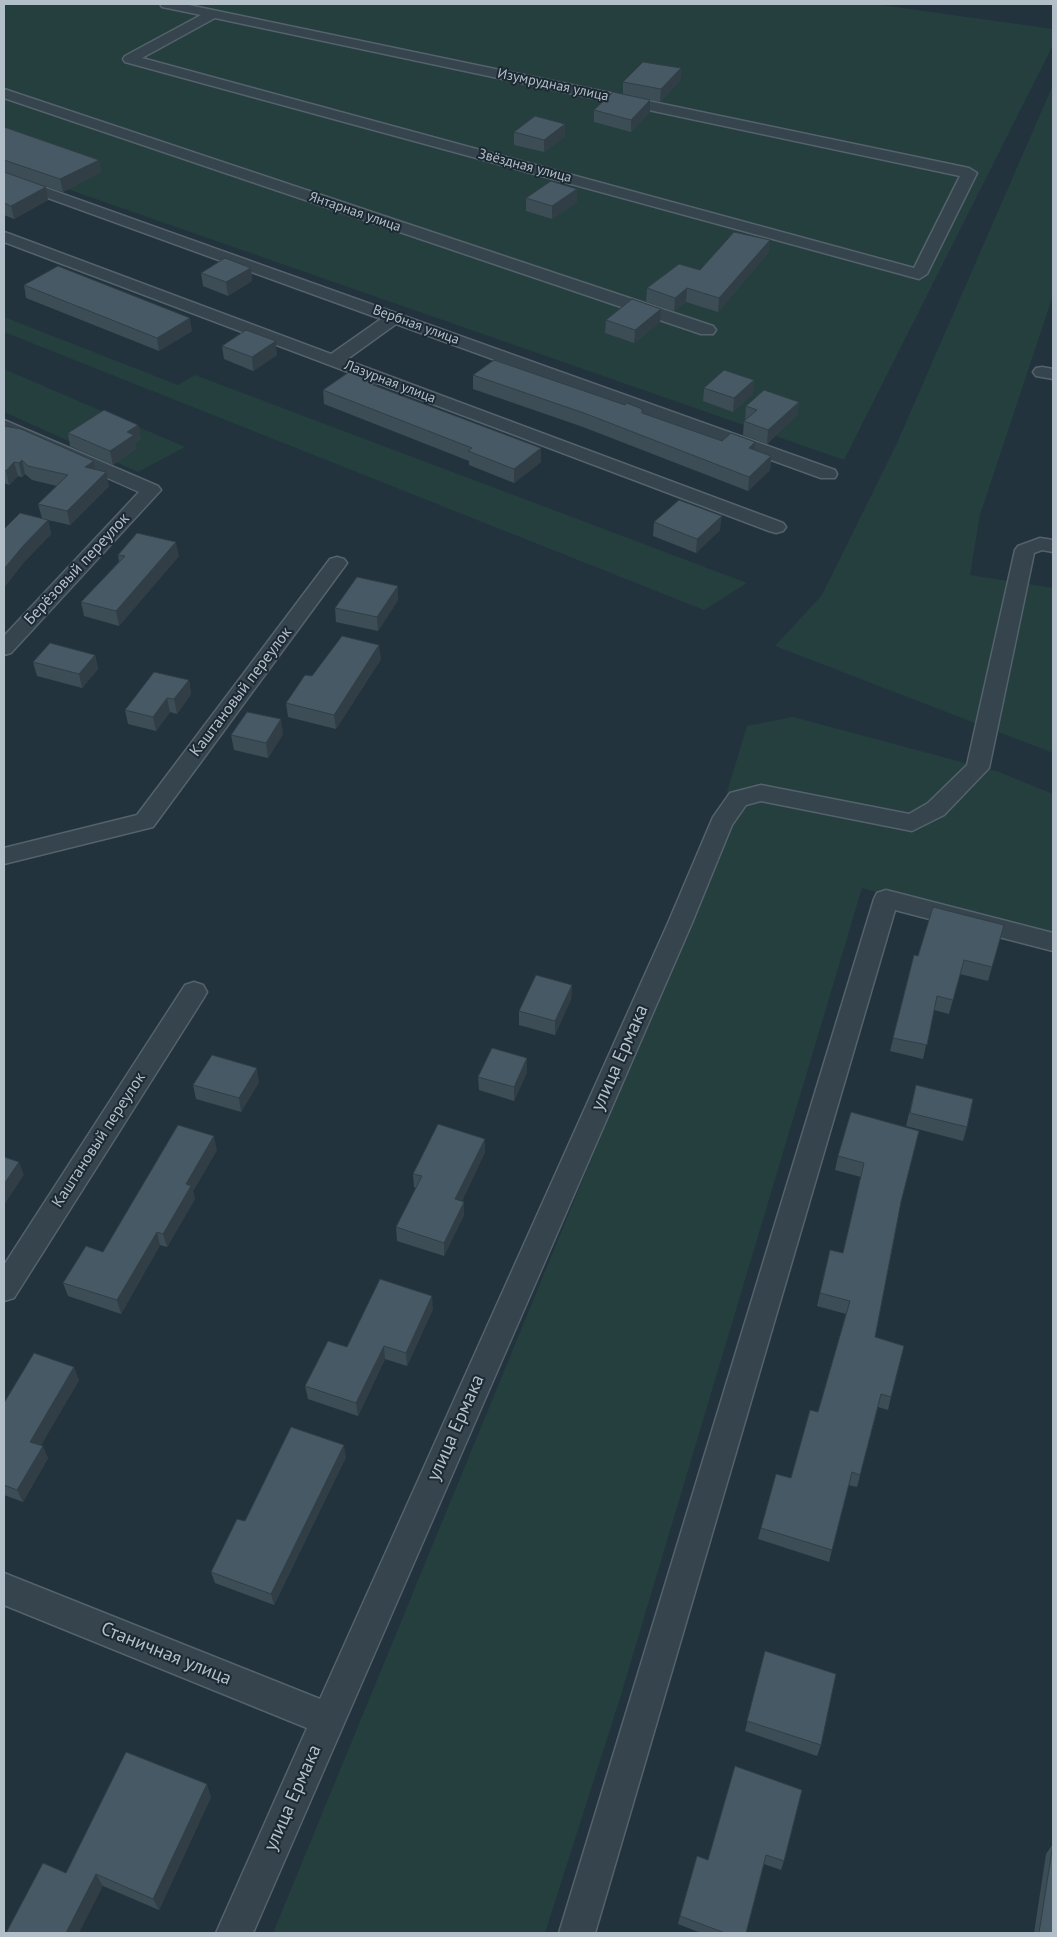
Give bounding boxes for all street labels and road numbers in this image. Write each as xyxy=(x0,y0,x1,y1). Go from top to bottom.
street label: Изумрудная улица xyxy=(496,65,610,105)
street label: Звёздная улица xyxy=(476,145,574,187)
street label: Янтарная улица xyxy=(307,188,403,236)
street label: Вербная улица xyxy=(370,302,462,348)
street label: Лазурная улица xyxy=(342,357,438,407)
street label: Берёзовый переулок xyxy=(20,509,134,629)
street label: Каштановый переулок xyxy=(186,623,296,761)
street label: улица Ермака xyxy=(586,1001,654,1115)
street label: Каштановый переулок xyxy=(48,1069,150,1211)
street label: улица Ермака xyxy=(422,1371,490,1485)
street label: Станичная улица xyxy=(97,1617,235,1691)
street label: улица Ермака xyxy=(259,1741,327,1855)

